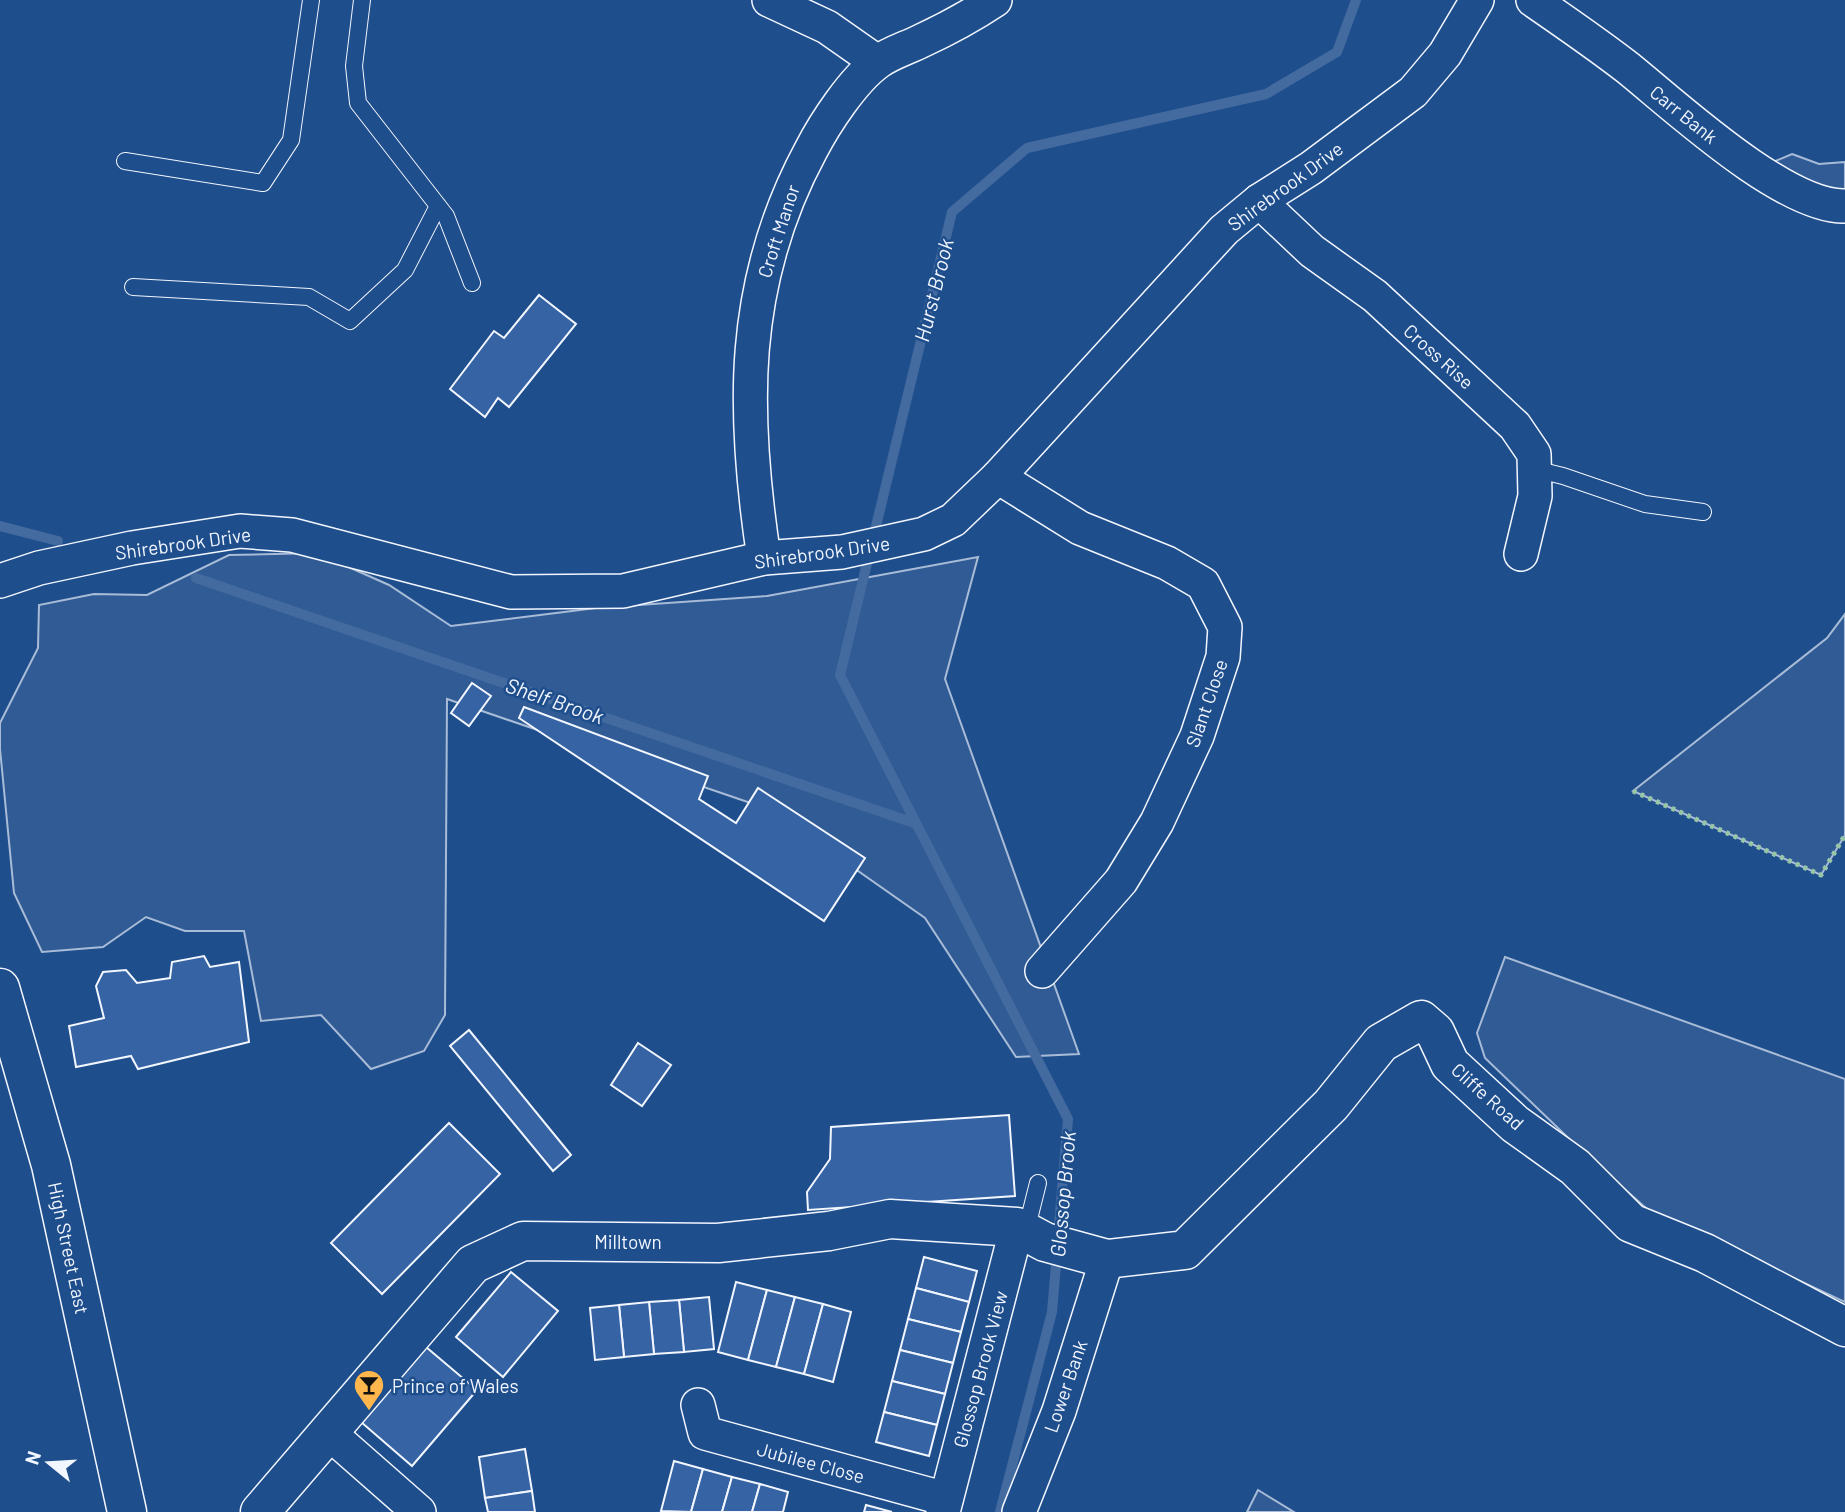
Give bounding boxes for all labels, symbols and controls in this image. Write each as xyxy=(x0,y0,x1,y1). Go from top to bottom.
street label: Carr Bank xyxy=(1646,80,1722,148)
street label: Shirebrook Drive xyxy=(1223,137,1347,235)
street label: Croft Manor xyxy=(752,181,804,281)
water label: Hurst Brook xyxy=(908,235,958,344)
street label: Cross Rise xyxy=(1399,319,1479,393)
street label: Shirebrook Drive xyxy=(114,522,252,564)
street label: Shirebrook Drive xyxy=(753,531,891,573)
street label: Slant Close xyxy=(1180,656,1232,750)
water label: Shelf Brook xyxy=(503,672,608,729)
street label: Cliffe Road xyxy=(1447,1058,1529,1134)
water label: Glossop Brook xyxy=(1044,1129,1080,1258)
street label: High Street East xyxy=(44,1180,94,1316)
street label: Milltown xyxy=(594,1230,662,1253)
street label: Glossop Brook View xyxy=(948,1288,1012,1450)
street label: Lower Bank xyxy=(1038,1337,1092,1435)
bar icon: Prince of Wales xyxy=(352,1368,386,1412)
place label: Prince of Wales xyxy=(392,1374,519,1397)
north arrow xyxy=(14,1428,84,1498)
street label: Jubilee Close xyxy=(755,1437,867,1487)
text: N xyxy=(19,1448,45,1467)

